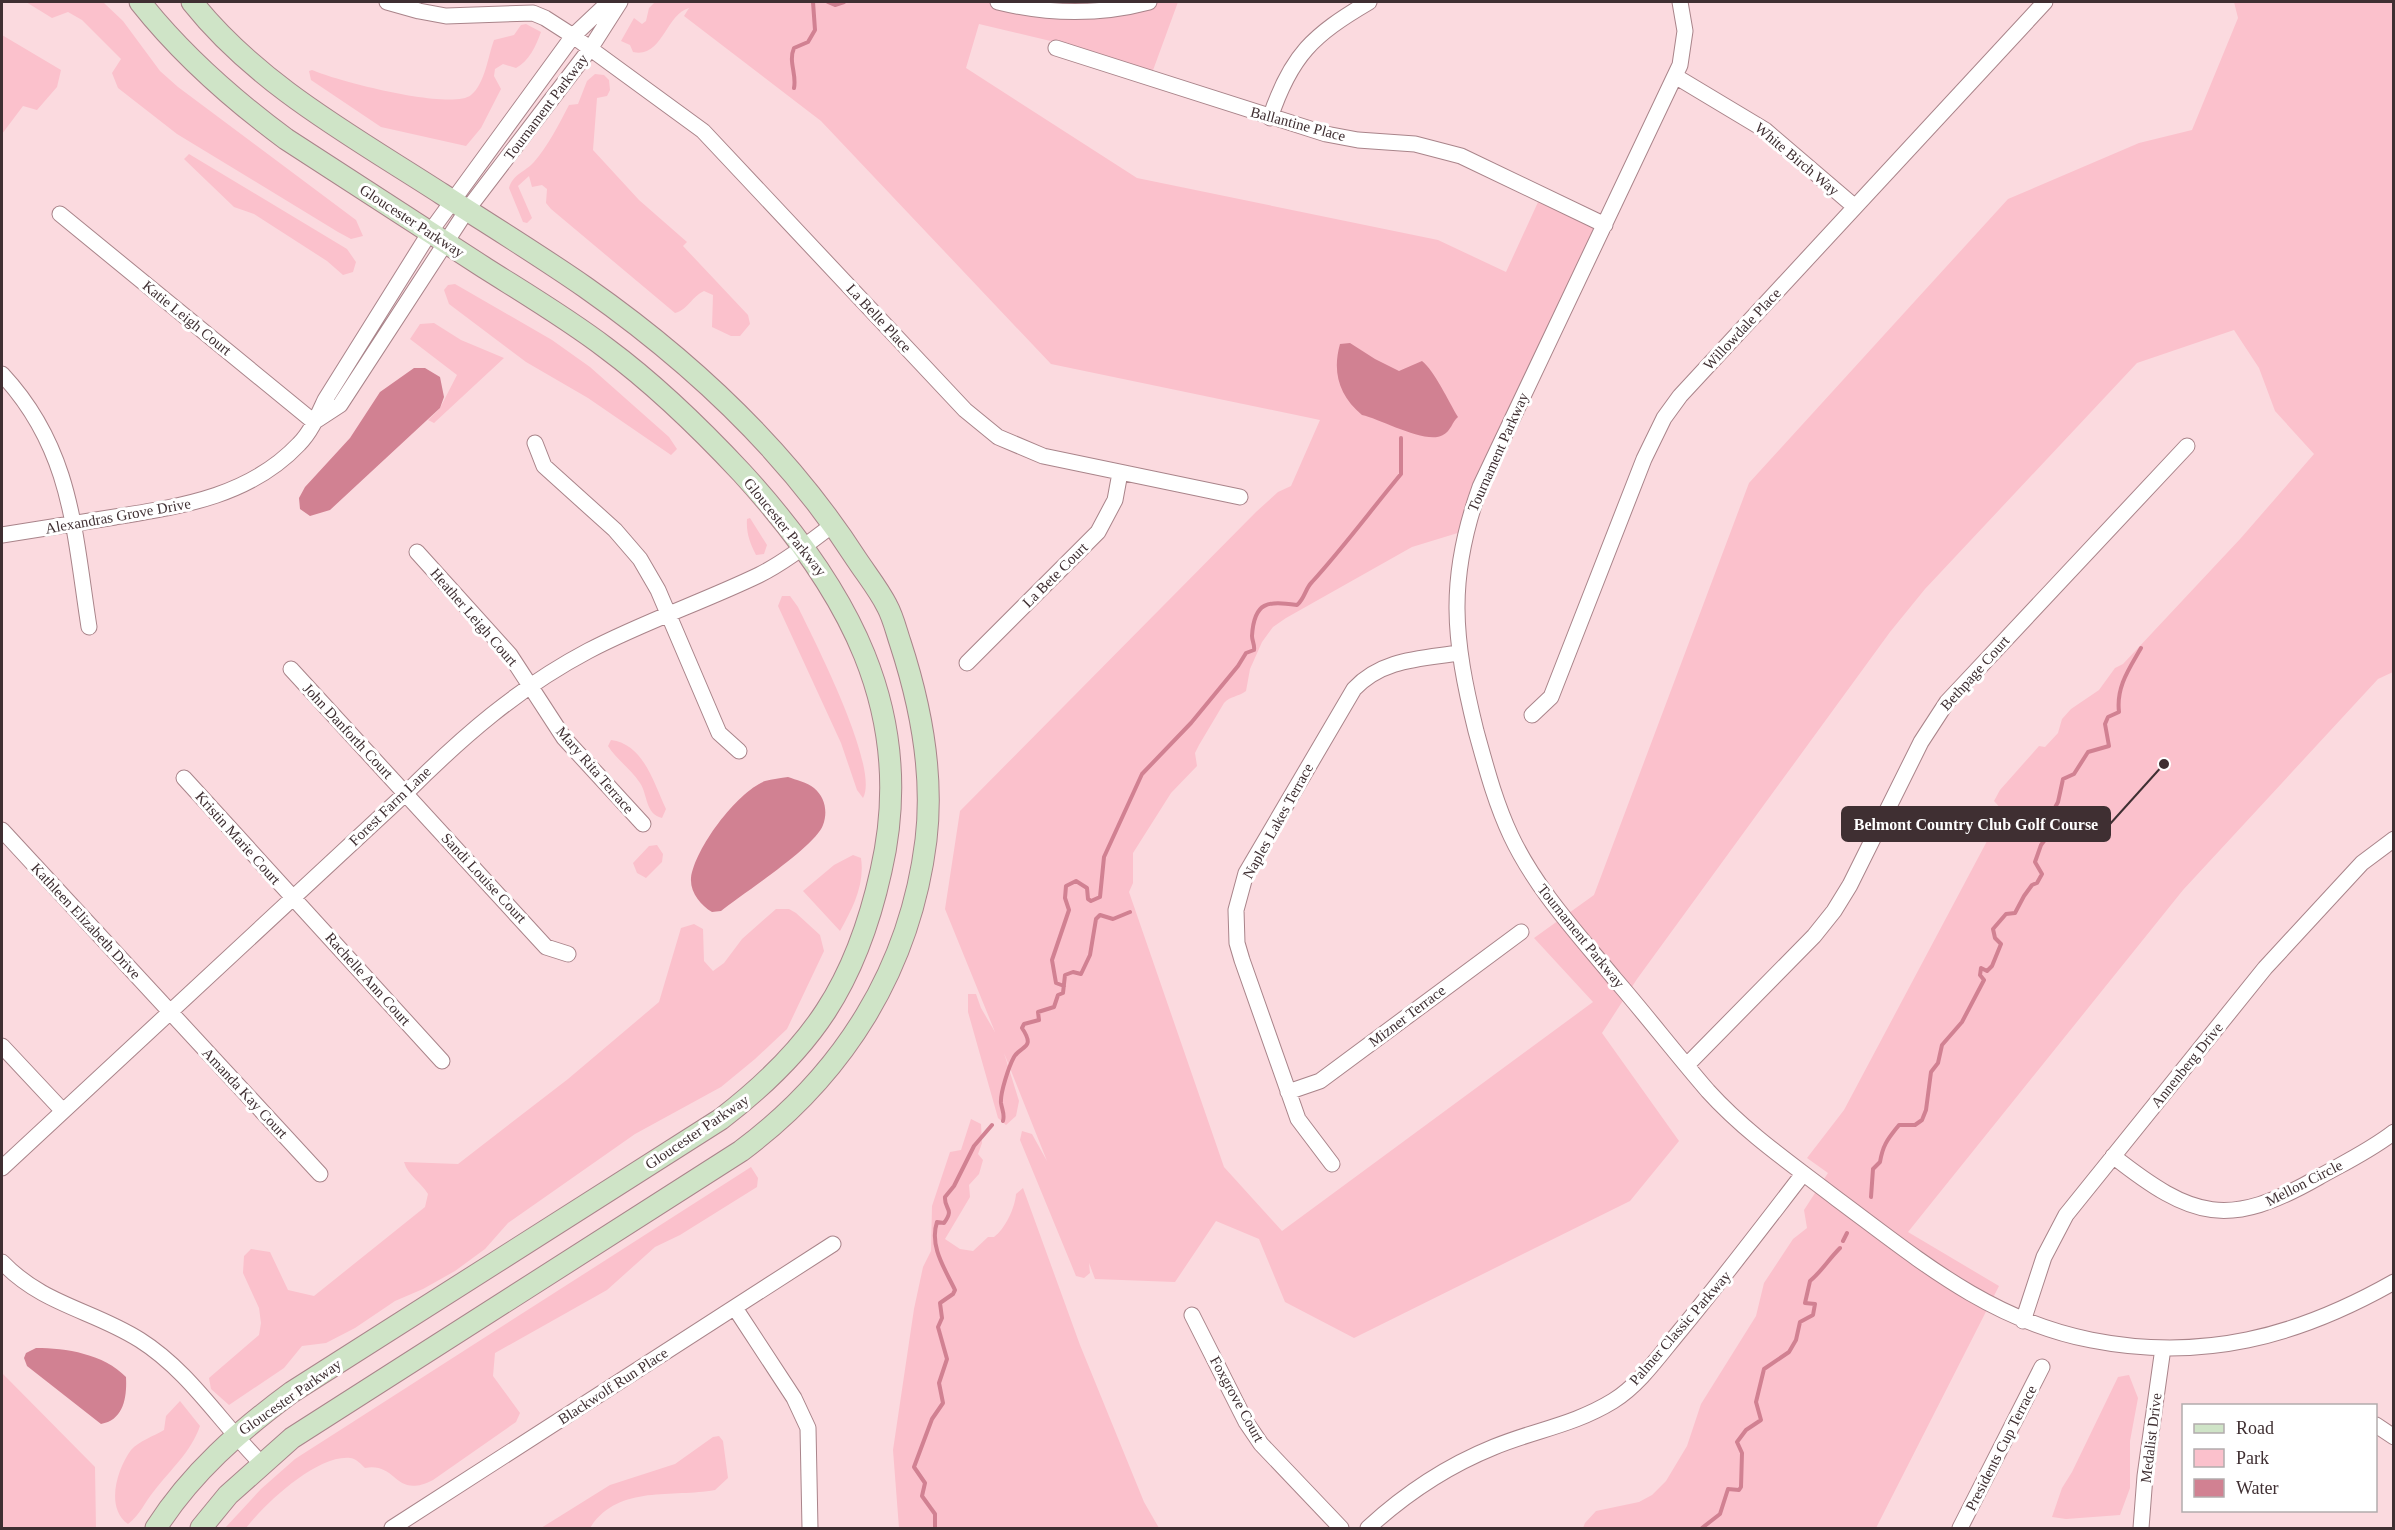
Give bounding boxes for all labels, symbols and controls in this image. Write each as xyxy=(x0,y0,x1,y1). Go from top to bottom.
street label: Tournament Parkway xyxy=(501,50,591,163)
street label: Ballantine Place xyxy=(1249,104,1348,144)
street label: White Birch Way xyxy=(1752,119,1842,199)
street label: Gloucester Parkway xyxy=(357,181,468,261)
street label: Katie Leigh Court xyxy=(140,277,235,359)
street label: La Belle Place xyxy=(843,281,915,356)
street label: Willowdale Place xyxy=(1700,285,1784,373)
street label: Tournament Parkway xyxy=(1465,390,1532,514)
street label: Gloucester Parkway xyxy=(741,475,830,580)
street label: Alexandras Grove Drive xyxy=(44,495,192,537)
street label: La Bete Court xyxy=(1019,539,1091,611)
street label: Heather Leigh Court xyxy=(427,565,521,670)
street label: Bethpage Court xyxy=(1937,632,2013,713)
street label: John Danforth Court xyxy=(300,680,397,782)
street label: Mary Rita Terrace xyxy=(553,723,637,817)
street label: Naples Lakes Terrace xyxy=(1240,760,1317,881)
street label: Forest Farm Lane xyxy=(346,763,434,849)
street label: Kristin Marie Court xyxy=(192,788,284,888)
callout: Belmont Country Club Golf Course xyxy=(1842,807,2110,841)
text: Belmont Country Club Golf Course xyxy=(1854,816,2098,834)
street label: Sandi Louise Court xyxy=(438,830,530,927)
street label: Kathleen Elizabeth Drive xyxy=(28,860,144,982)
street label: Tournament Parkway xyxy=(1534,881,1628,991)
street label: Rachelle Ann Court xyxy=(322,929,414,1029)
street label: Mizner Terrace xyxy=(1366,982,1449,1050)
street label: Annenberg Drive xyxy=(2148,1019,2226,1111)
street label: Amanda Kay Court xyxy=(199,1045,291,1142)
street label: Gloucester Parkway xyxy=(642,1091,752,1173)
street label: Mellon Circle xyxy=(2263,1157,2345,1209)
street label: Palmer Classic Parkway xyxy=(1626,1267,1734,1388)
street label: Blackwolf Run Place xyxy=(555,1344,671,1427)
street label: Foxgrove Court xyxy=(1207,1353,1268,1445)
street label: Gloucester Parkway xyxy=(236,1355,345,1438)
street label: Presidents Cup Terrace xyxy=(1962,1382,2040,1513)
street label: Medalist Drive xyxy=(2138,1392,2164,1484)
legend xyxy=(2182,1404,2377,1512)
text: Road xyxy=(2236,1418,2274,1438)
text: Park xyxy=(2236,1448,2269,1468)
text: Water xyxy=(2236,1478,2279,1498)

